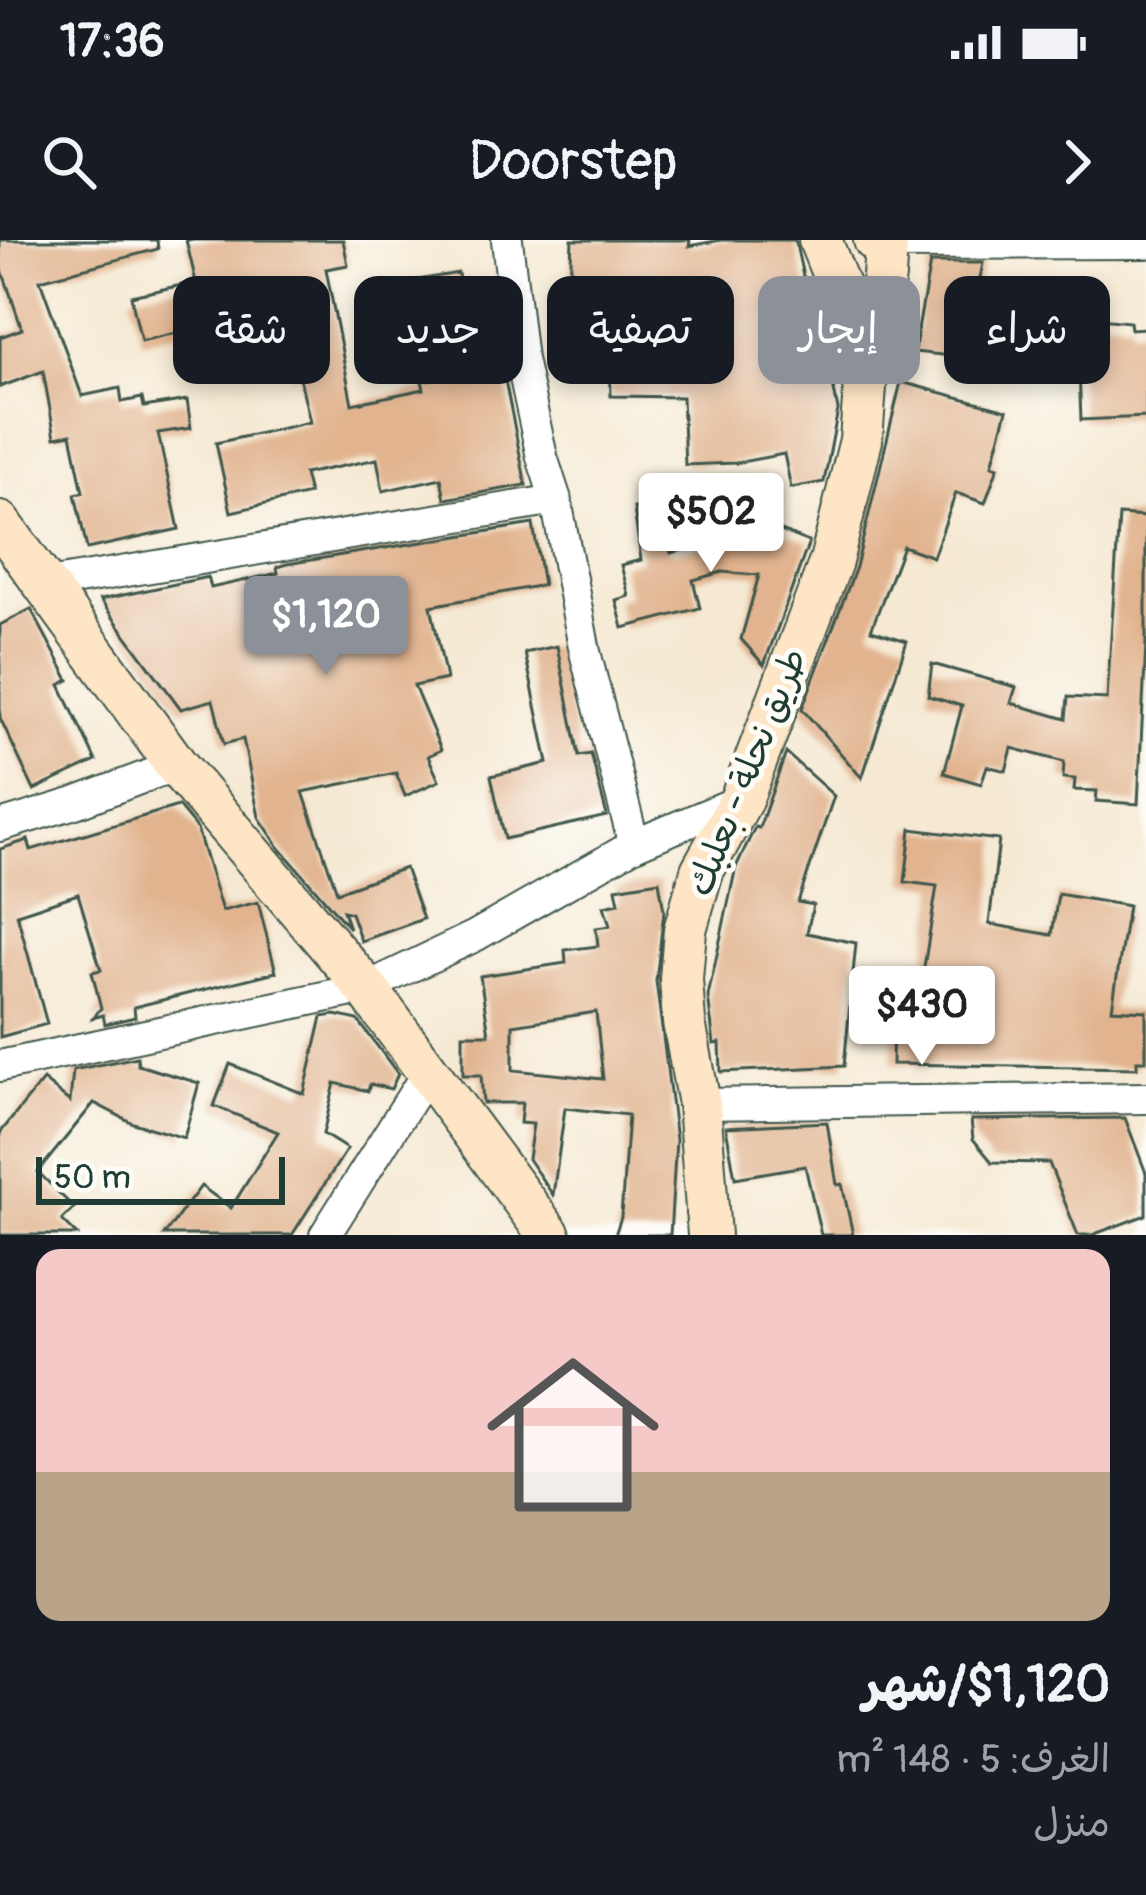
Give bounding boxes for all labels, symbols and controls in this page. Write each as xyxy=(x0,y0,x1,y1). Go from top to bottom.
text: 17:36 xyxy=(60,14,165,70)
text: Doorstep xyxy=(468,128,678,196)
icon: search xyxy=(36,129,102,195)
icon: forward xyxy=(1044,129,1110,195)
chip: شقة xyxy=(173,276,330,384)
chip: جديد xyxy=(354,276,523,384)
chip: تصفية xyxy=(547,276,734,384)
chip: إيجار xyxy=(758,276,920,384)
chip: شراء xyxy=(944,276,1110,384)
pin: $502 xyxy=(640,473,782,575)
text: $502 xyxy=(666,487,756,536)
pin: $1,120 xyxy=(228,576,424,678)
text: $1,120 xyxy=(271,590,381,639)
street label: طريق نحلة - بعلبك xyxy=(677,642,817,902)
pin: $430 xyxy=(851,966,993,1068)
text: $430 xyxy=(876,980,968,1029)
scale bar xyxy=(36,1151,285,1204)
text: 50 m xyxy=(54,1157,131,1198)
icon: home xyxy=(465,1327,681,1543)
text: $1,120/شهر xyxy=(863,1653,1110,1717)
text: الغرف: 5 · 148 m² xyxy=(837,1735,1110,1784)
text: منزل xyxy=(1033,1799,1110,1848)

